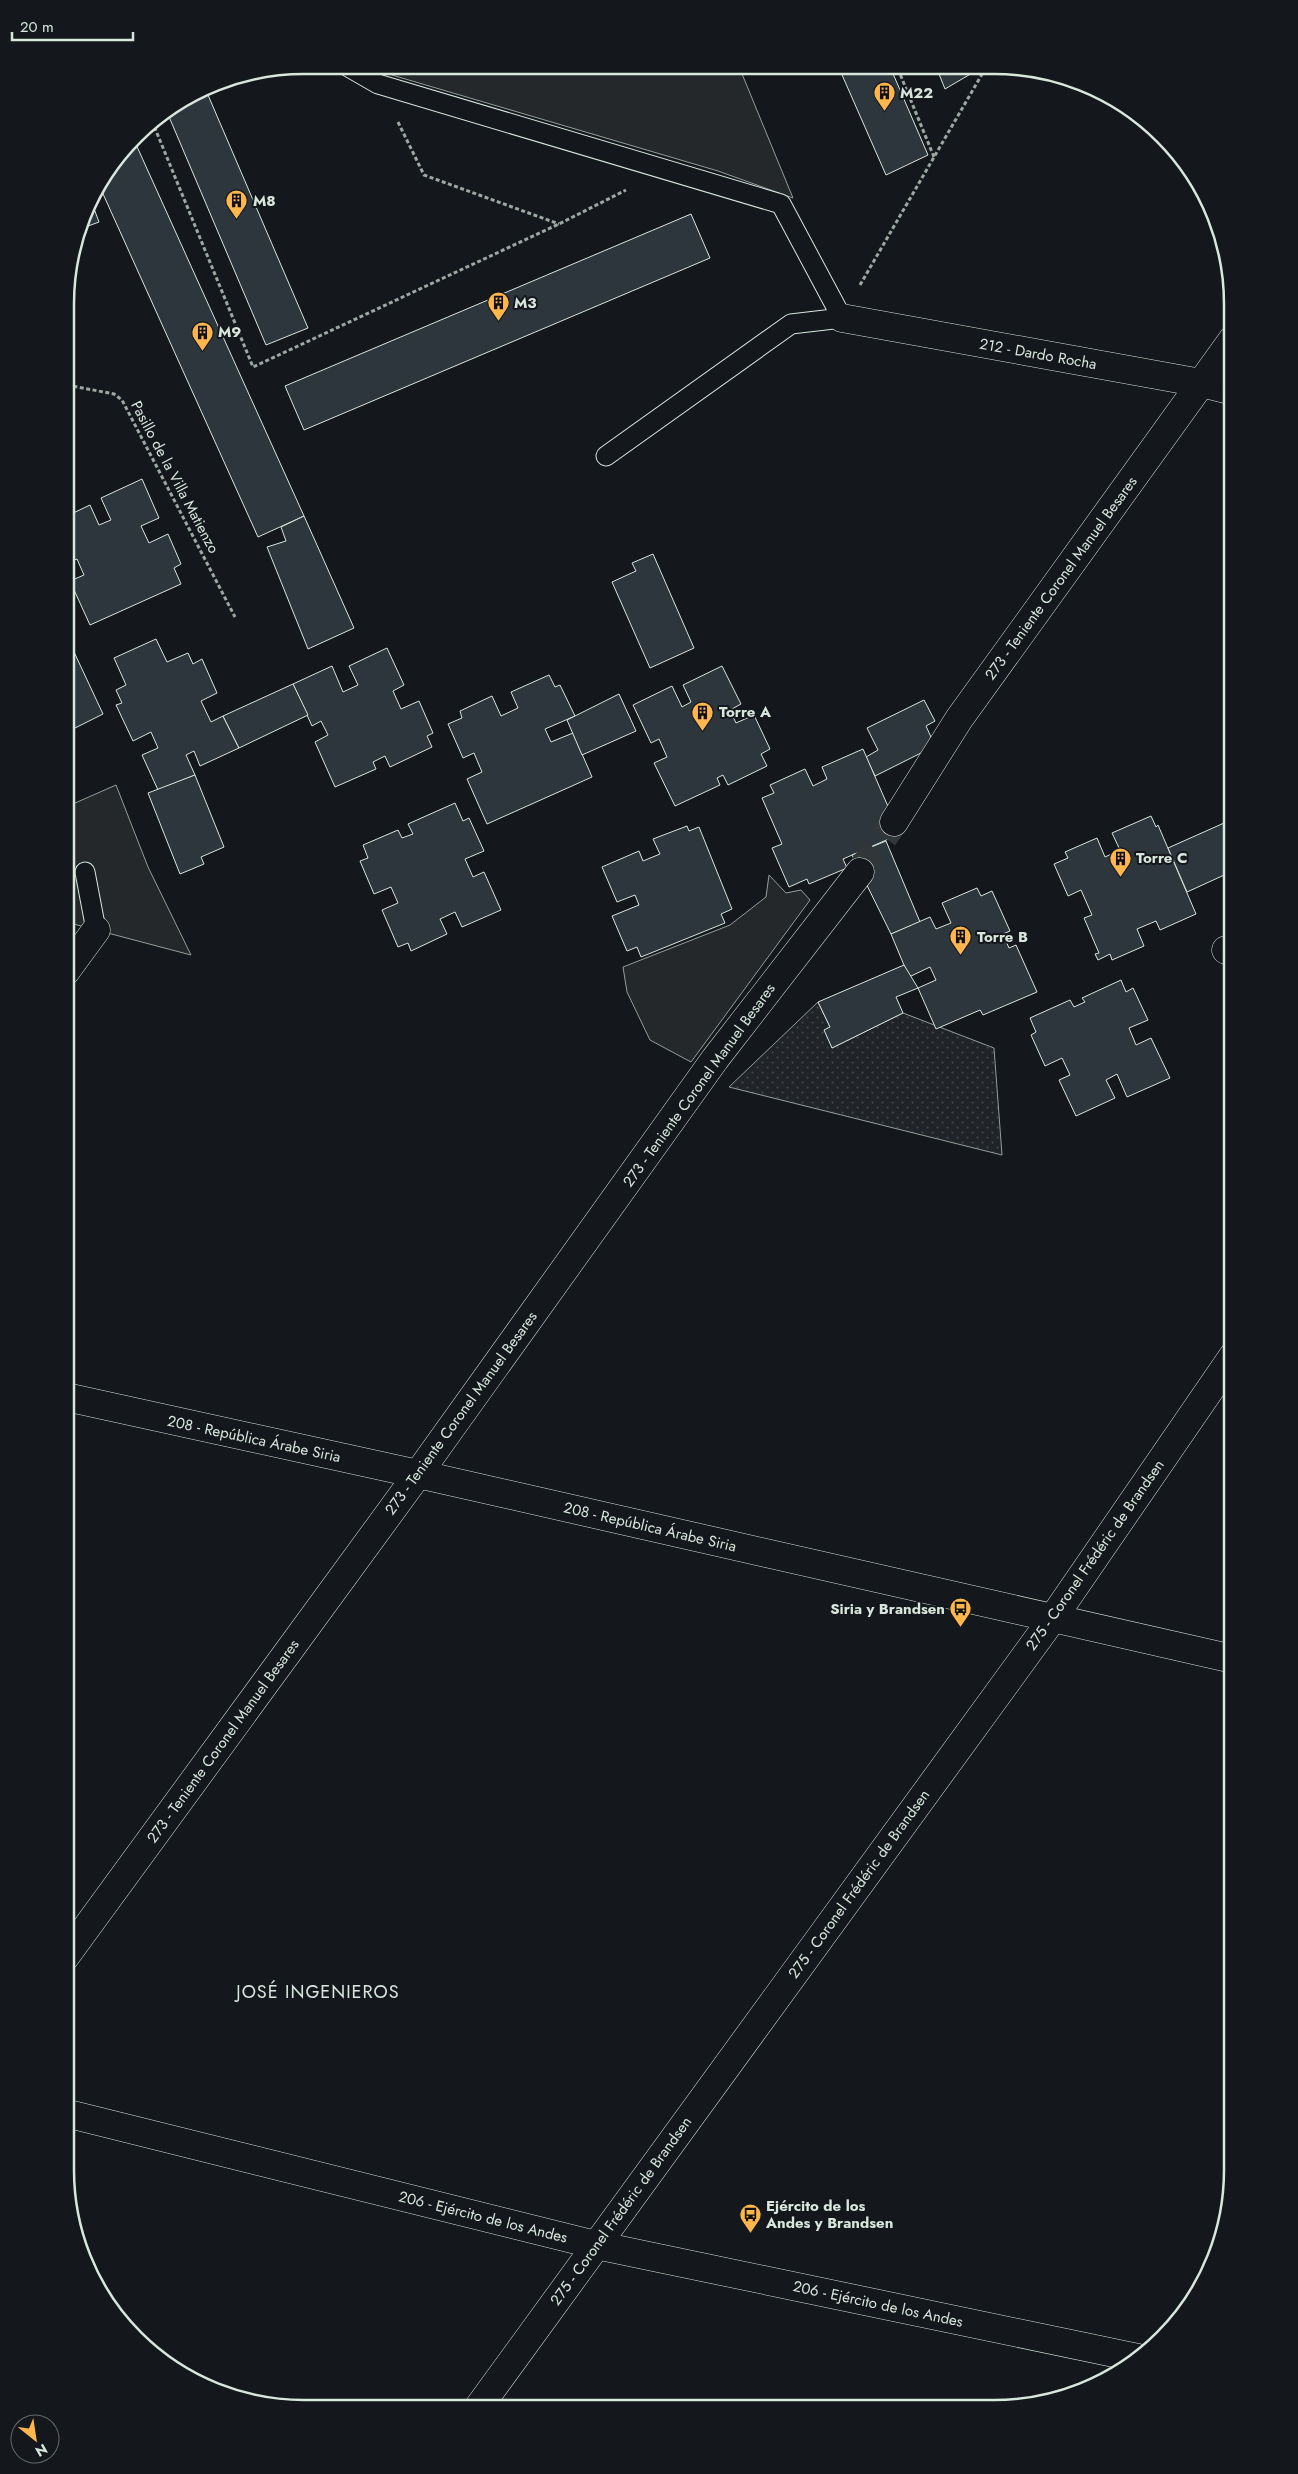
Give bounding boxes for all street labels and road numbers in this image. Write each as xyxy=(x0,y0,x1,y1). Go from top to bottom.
street label: 212 - Dardo Rocha xyxy=(978,333,1098,375)
street label: Pasillo de la Villa Matienzo xyxy=(125,397,225,557)
street label: 273 - Teniente Coronel Manuel Besares xyxy=(979,472,1143,684)
street label: 273 - Teniente Coronel Manuel Besares xyxy=(617,979,781,1191)
street label: 273 - Teniente Coronel Manuel Besares xyxy=(379,1307,543,1519)
street label: 208 - República Árabe Siria xyxy=(165,1410,343,1468)
street label: 275 - Coronel Frédéric de Brandsen xyxy=(1020,1455,1170,1655)
street label: 208 - República Árabe Siria xyxy=(561,1496,739,1558)
street label: 273 - Teniente Coronel Manuel Besares xyxy=(141,1635,305,1847)
street label: 275 - Coronel Frédéric de Brandsen xyxy=(783,1785,935,1983)
street label: 275 - Coronel Frédéric de Brandsen xyxy=(545,2112,697,2310)
street label: 206 - Ejército de los Andes xyxy=(396,2185,570,2249)
street label: 206 - Ejército de los Andes xyxy=(791,2275,965,2333)

